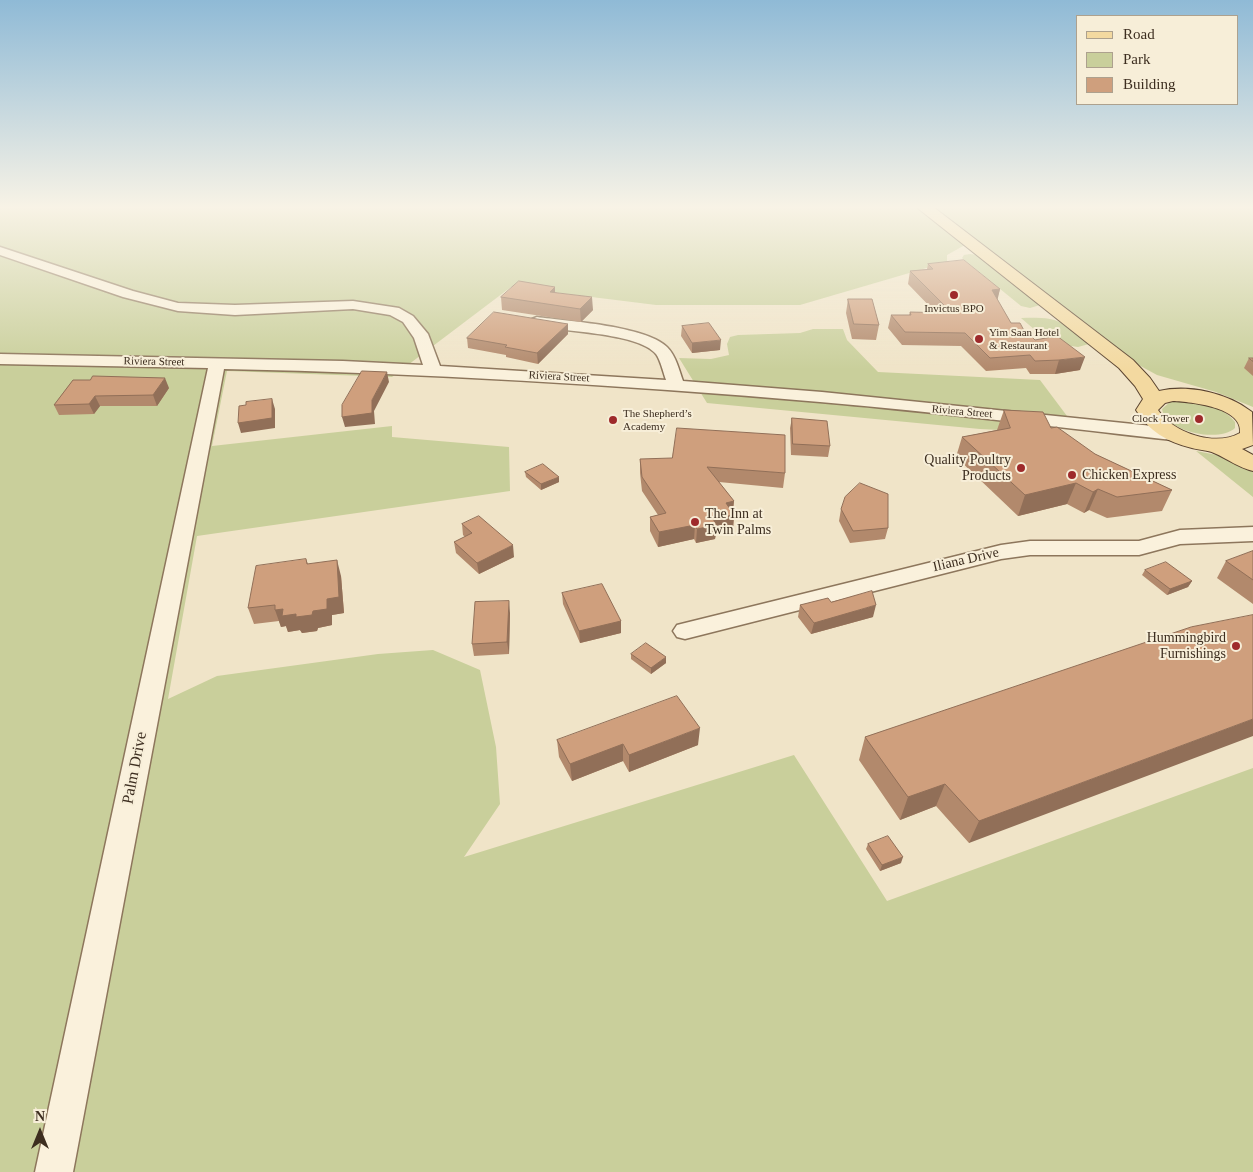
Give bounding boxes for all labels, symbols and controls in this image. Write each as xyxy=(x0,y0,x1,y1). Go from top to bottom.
legend xyxy=(1076,15,1238,105)
text: Road xyxy=(1123,26,1155,42)
text: Park xyxy=(1123,51,1151,67)
text: Building xyxy=(1123,76,1176,92)
marker: Invictus BPO xyxy=(948,289,960,301)
place label: Invictus BPO xyxy=(924,302,984,316)
place label: Yim Saan Hotel & Restaurant xyxy=(989,326,1059,352)
marker: Yim Saan Hotel & Restaurant xyxy=(973,333,985,345)
street label: Riviera Street xyxy=(123,355,185,369)
street label: Riviera Street xyxy=(528,369,590,385)
street label: Riviera Street xyxy=(931,403,993,421)
place label: The Shepherd’s Academy xyxy=(623,407,692,433)
place label: Clock Tower xyxy=(1132,412,1189,426)
marker: Clock Tower xyxy=(1193,413,1205,425)
marker: The Shepherd’s Academy xyxy=(607,414,619,426)
place label: Quality Poultry Products xyxy=(924,452,1011,484)
marker: Quality Poultry Products xyxy=(1015,462,1027,474)
place label: Chicken Express xyxy=(1082,467,1176,483)
marker: Chicken Express xyxy=(1066,469,1078,481)
place label: The Inn at Twin Palms xyxy=(705,506,771,538)
marker: The Inn at Twin Palms xyxy=(689,516,701,528)
street label: Iliana Drive xyxy=(931,544,1001,576)
place label: Hummingbird Furnishings xyxy=(1147,630,1226,662)
marker: Hummingbird Furnishings xyxy=(1230,640,1242,652)
street label: Palm Drive xyxy=(119,730,151,806)
north arrow xyxy=(15,1107,65,1157)
text: N xyxy=(35,1109,45,1124)

